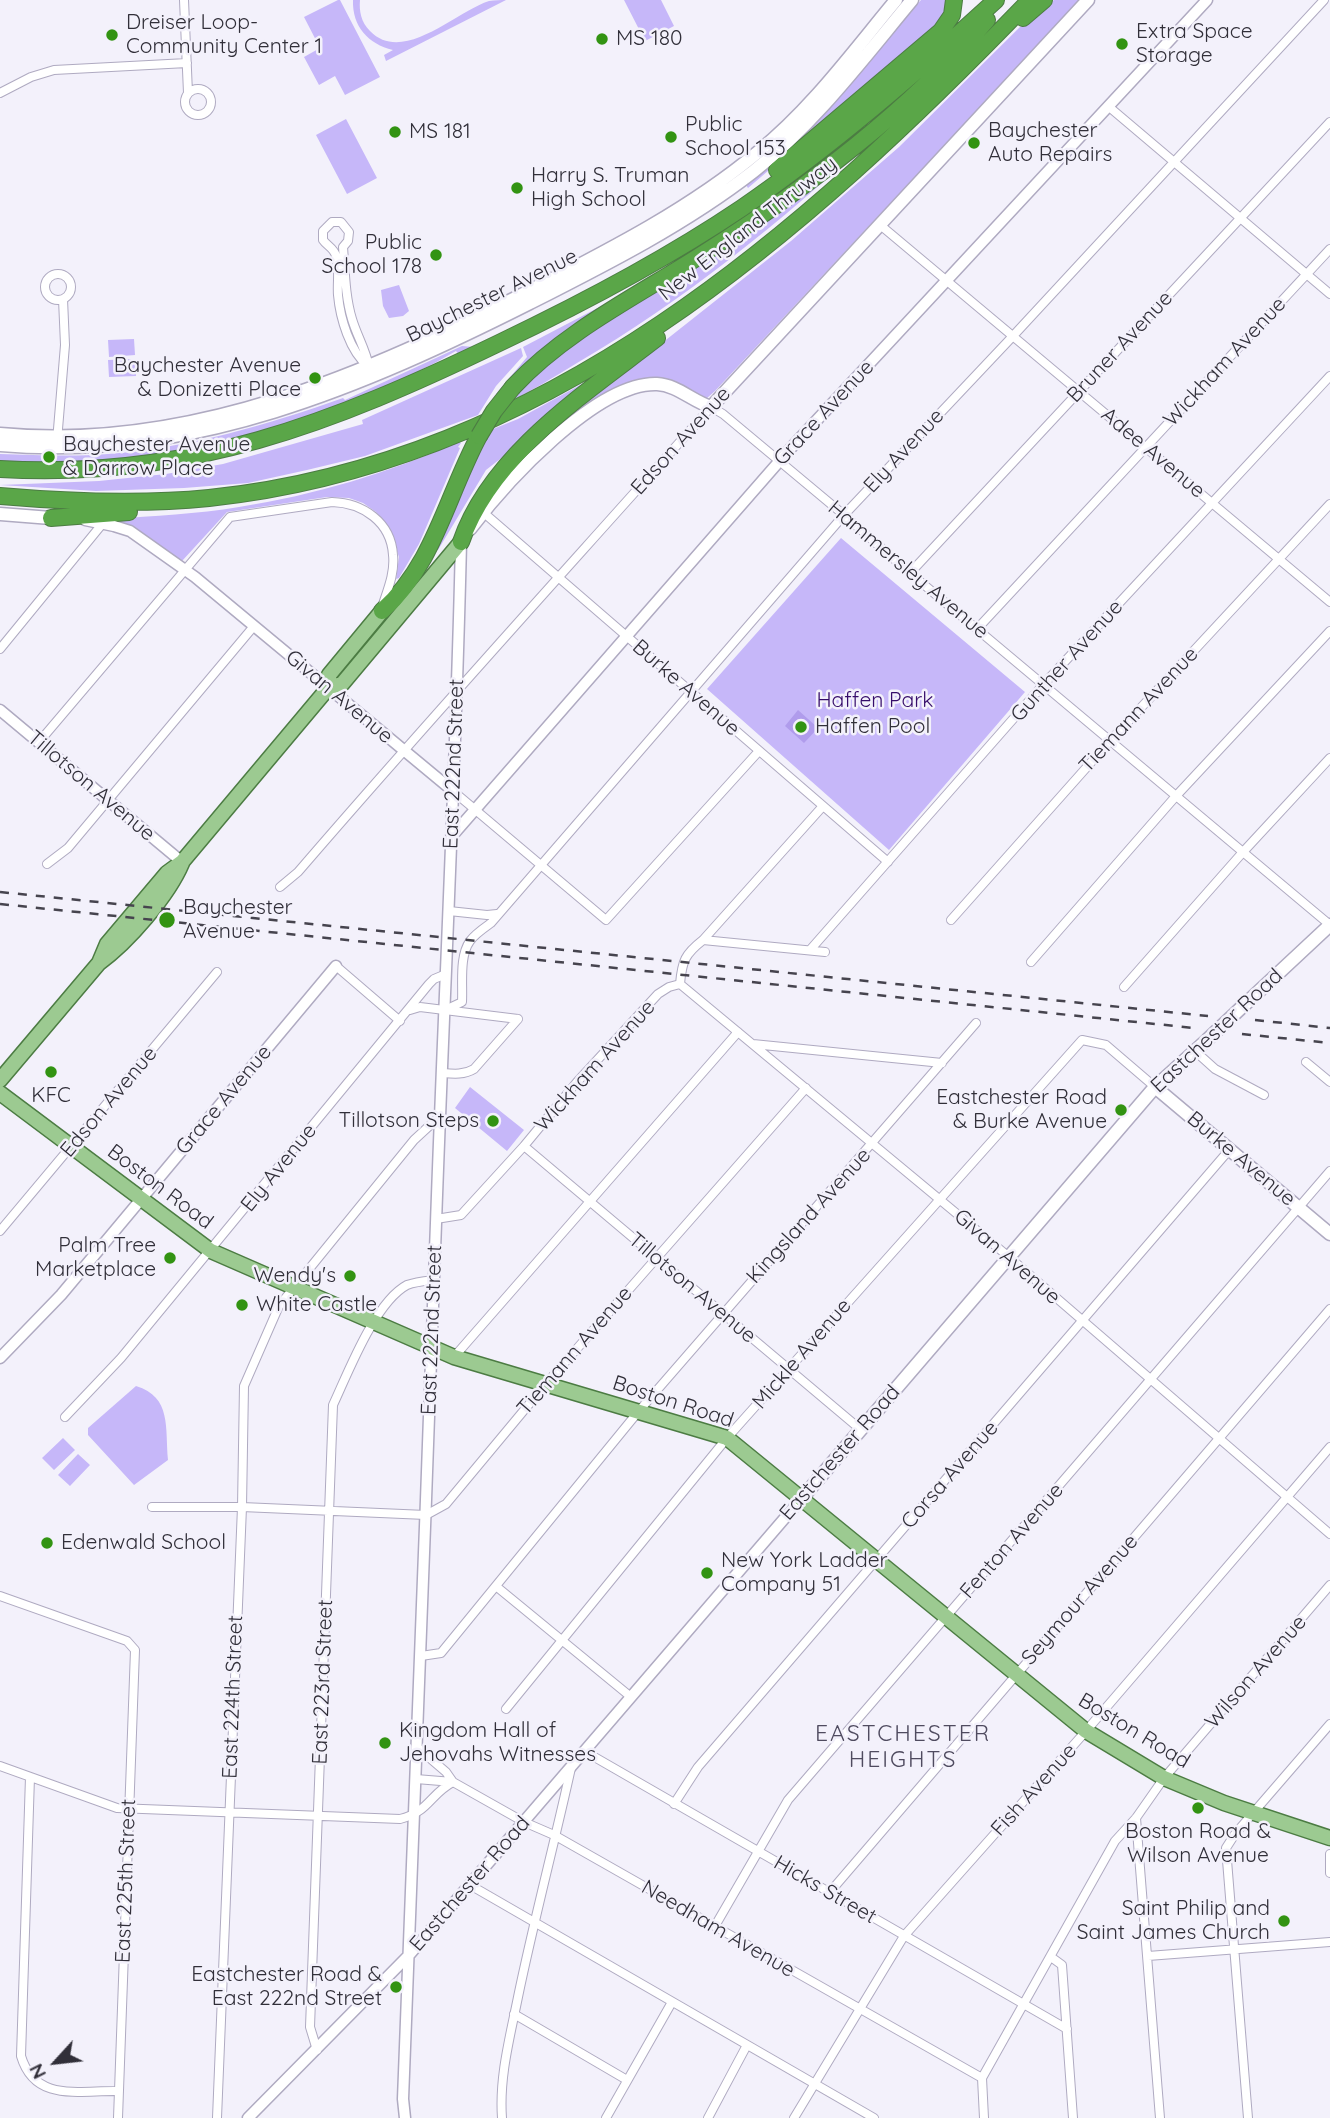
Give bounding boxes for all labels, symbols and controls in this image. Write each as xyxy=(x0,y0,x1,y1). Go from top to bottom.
place label: Dreiser Loop- Community Center 1 xyxy=(126,10,322,60)
place label: Extra Space Storage xyxy=(1136,19,1253,69)
place label: MS 180 xyxy=(616,26,683,52)
marker: Dreiser Loop- Community Center 1 xyxy=(104,27,120,43)
marker: MS 180 xyxy=(594,31,610,47)
marker: Extra Space Storage xyxy=(1114,36,1130,52)
place label: Public School 153 xyxy=(685,112,786,162)
place label: Baychester Auto Repairs xyxy=(988,118,1112,168)
place label: MS 181 xyxy=(409,119,471,145)
marker: MS 181 xyxy=(387,124,403,140)
marker: Public School 153 xyxy=(663,129,679,145)
marker: Baychester Auto Repairs xyxy=(966,135,982,151)
street label: New England Thruway xyxy=(654,152,842,306)
place label: Harry S. Truman High School xyxy=(531,163,689,213)
marker: Harry S. Truman High School xyxy=(509,180,525,196)
place label: Public School 178 xyxy=(322,230,422,280)
street label: Baychester Avenue xyxy=(402,244,582,348)
marker: Public School 178 xyxy=(428,247,444,263)
street label: Bruner Avenue xyxy=(1062,286,1178,408)
street label: Wickham Avenue xyxy=(1158,292,1292,432)
place label: Baychester Avenue & Donizetti Place xyxy=(114,353,301,403)
street label: Grace Avenue xyxy=(769,355,879,471)
marker: Baychester Avenue & Donizetti Place xyxy=(307,370,323,386)
street label: Edson Avenue xyxy=(626,382,736,500)
street label: Adee Avenue xyxy=(1096,402,1210,504)
street label: Ely Avenue xyxy=(859,404,949,498)
place label: Baychester Avenue & Darrow Place xyxy=(63,432,250,482)
marker: Baychester Avenue & Darrow Place xyxy=(41,449,57,465)
street label: Hammersley Avenue xyxy=(823,495,993,645)
street label: Gunther Avenue xyxy=(1006,595,1128,727)
street label: Burke Avenue xyxy=(627,635,745,741)
street label: Tiemann Avenue xyxy=(1074,642,1204,778)
street label: Givan Avenue xyxy=(280,645,398,749)
street label: East 222nd Street xyxy=(438,678,470,850)
park label: Haffen Park xyxy=(816,688,934,714)
place label: Haffen Pool xyxy=(815,714,930,740)
marker: Haffen Pool xyxy=(793,719,809,735)
street label: Tillotson Avenue xyxy=(22,725,160,847)
place label: Baychester Avenue xyxy=(183,895,293,945)
marker: Baychester Avenue xyxy=(157,910,177,930)
street label: Eastchester Road xyxy=(1146,964,1288,1098)
street label: Wickham Avenue xyxy=(529,995,661,1137)
street label: Grace Avenue xyxy=(171,1040,277,1160)
street label: Edson Avenue xyxy=(55,1042,163,1162)
marker: KFC xyxy=(43,1064,59,1080)
place label: KFC xyxy=(31,1083,71,1109)
place label: Eastchester Road & Burke Avenue xyxy=(936,1085,1107,1135)
marker: Eastchester Road & Burke Avenue xyxy=(1113,1102,1129,1118)
street label: Burke Avenue xyxy=(1182,1106,1300,1212)
place label: Tillotson Steps xyxy=(338,1108,479,1134)
marker: Tillotson Steps xyxy=(485,1113,501,1129)
street label: Ely Avenue xyxy=(236,1119,322,1217)
street label: Boston Road xyxy=(102,1139,218,1235)
street label: Kingsland Avenue xyxy=(742,1143,876,1289)
street label: Givan Avenue xyxy=(949,1204,1065,1310)
street label: Tillotson Avenue xyxy=(623,1227,761,1349)
place label: Palm Tree Marketplace xyxy=(35,1233,156,1283)
street label: East 222nd Street xyxy=(416,1244,448,1416)
marker: Palm Tree Marketplace xyxy=(162,1250,178,1266)
place label: Wendy's xyxy=(253,1263,336,1289)
marker: Wendy's xyxy=(342,1268,358,1284)
street label: Tiemann Avenue xyxy=(512,1281,638,1421)
place label: White Castle xyxy=(256,1292,377,1318)
street label: Mickle Avenue xyxy=(747,1294,857,1414)
marker: White Castle xyxy=(234,1297,250,1313)
street label: Boston Road xyxy=(609,1371,737,1433)
street label: Eastchester Road xyxy=(774,1380,906,1526)
street label: Corsa Avenue xyxy=(896,1416,1004,1534)
street label: Fenton Avenue xyxy=(955,1478,1069,1604)
place label: Edenwald School xyxy=(61,1530,226,1556)
street label: Seymour Avenue xyxy=(1016,1530,1144,1670)
marker: Edenwald School xyxy=(39,1535,55,1551)
place label: New York Ladder Company 51 xyxy=(721,1548,888,1598)
marker: New York Ladder Company 51 xyxy=(699,1565,715,1581)
street label: East 223rd Street xyxy=(308,1599,338,1765)
street label: Wilson Avenue xyxy=(1200,1610,1312,1734)
street label: East 224th Street xyxy=(218,1615,248,1779)
street label: Boston Road xyxy=(1074,1688,1194,1774)
place label: Kingdom Hall of Jehovahs Witnesses xyxy=(399,1718,596,1768)
district label: EASTCHESTER HEIGHTS xyxy=(816,1720,990,1774)
marker: Kingdom Hall of Jehovahs Witnesses xyxy=(377,1735,393,1751)
street label: Fish Avenue xyxy=(986,1739,1082,1841)
street label: East 225th Street xyxy=(111,1798,141,1964)
marker: Boston Road & Wilson Avenue xyxy=(1190,1800,1206,1816)
street label: Eastchester Road xyxy=(404,1811,536,1957)
place label: Boston Road & Wilson Avenue xyxy=(1125,1819,1271,1869)
street label: Hicks Street xyxy=(769,1850,881,1930)
street label: Needham Avenue xyxy=(637,1875,799,1983)
place label: Saint Philip and Saint James Church xyxy=(1077,1896,1270,1946)
marker: Saint Philip and Saint James Church xyxy=(1276,1913,1292,1929)
place label: Eastchester Road & East 222nd Street xyxy=(191,1962,382,2012)
marker: Eastchester Road & East 222nd Street xyxy=(388,1979,404,1995)
north arrow xyxy=(21,2027,91,2097)
text: N xyxy=(23,2060,51,2083)

